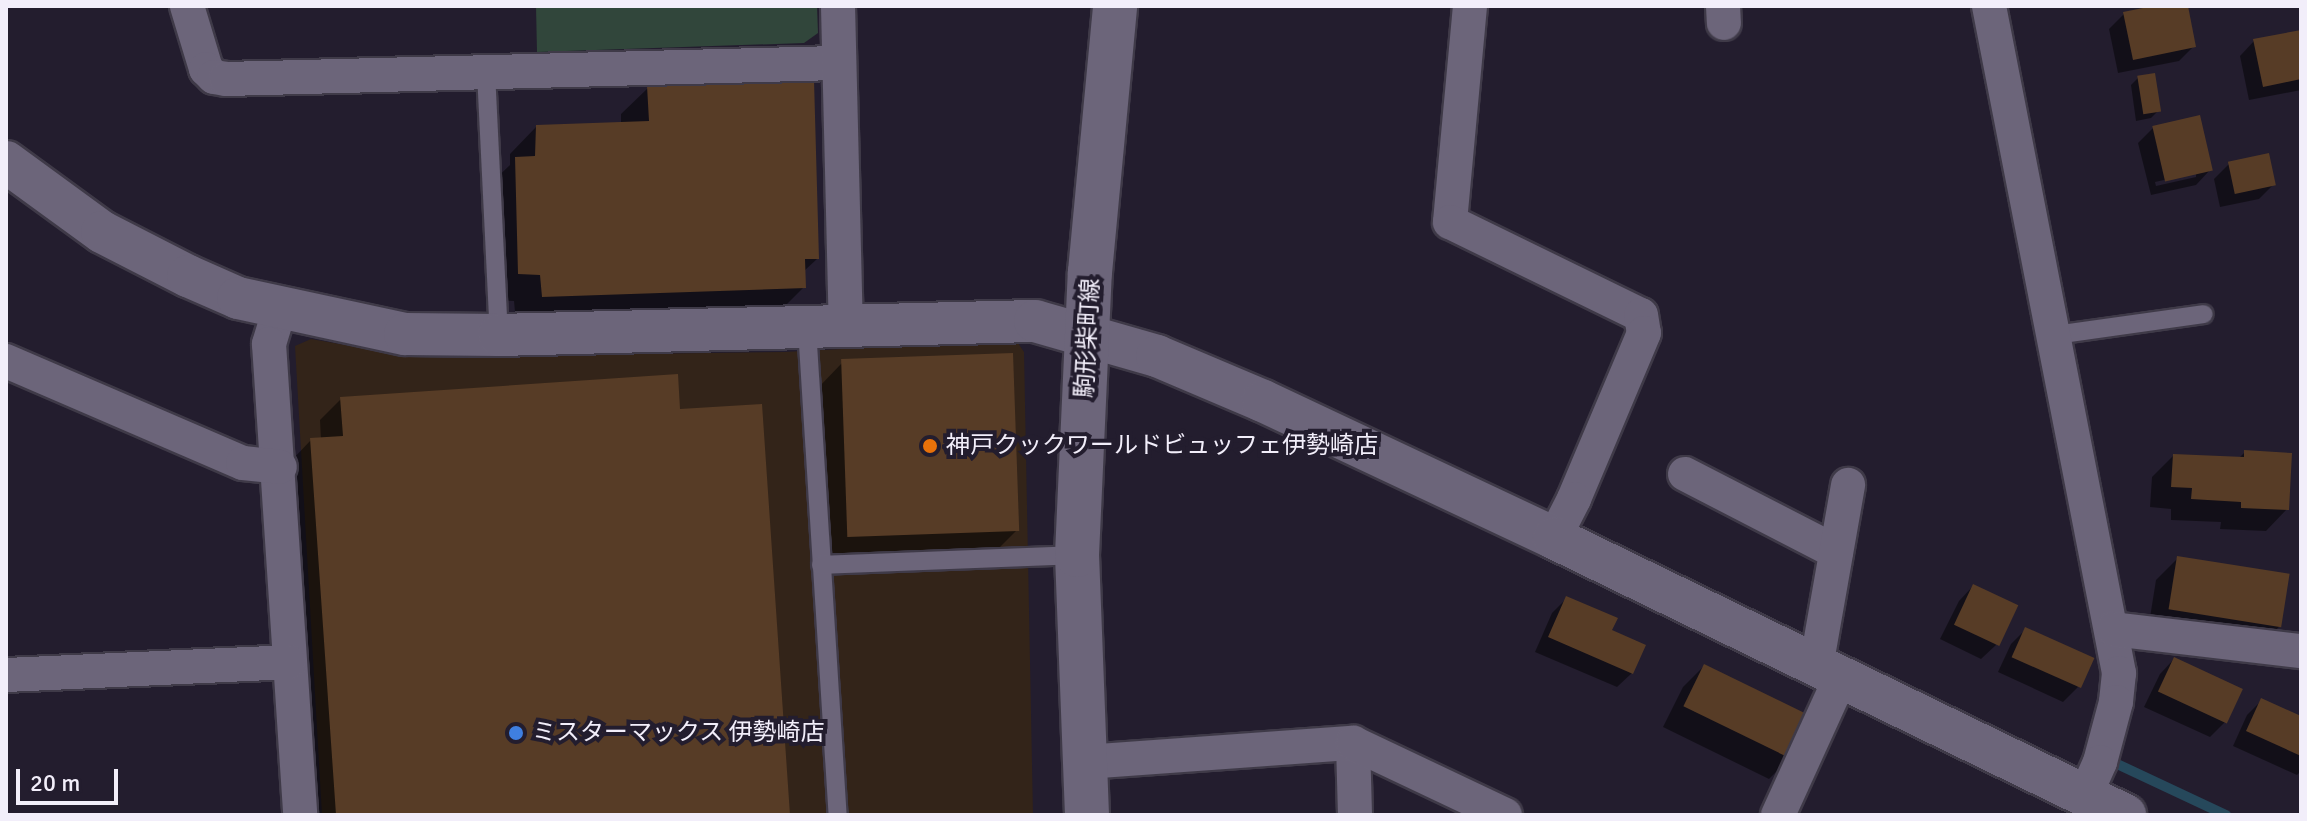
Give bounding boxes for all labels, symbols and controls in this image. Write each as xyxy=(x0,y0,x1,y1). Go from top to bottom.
street label: 駒形柴町線 xyxy=(1070,277,1106,399)
place label: 神戸クックワールドビュッフェ伊勢崎店 xyxy=(946,432,1378,460)
marker: 神戸クックワールドビュッフェ伊勢崎店 xyxy=(921,437,939,455)
place label: ミスターマックス 伊勢崎店 xyxy=(532,719,825,747)
marker: ミスターマックス 伊勢崎店 xyxy=(507,724,525,742)
scale bar xyxy=(20,753,122,803)
text: 20 m xyxy=(30,768,80,798)

